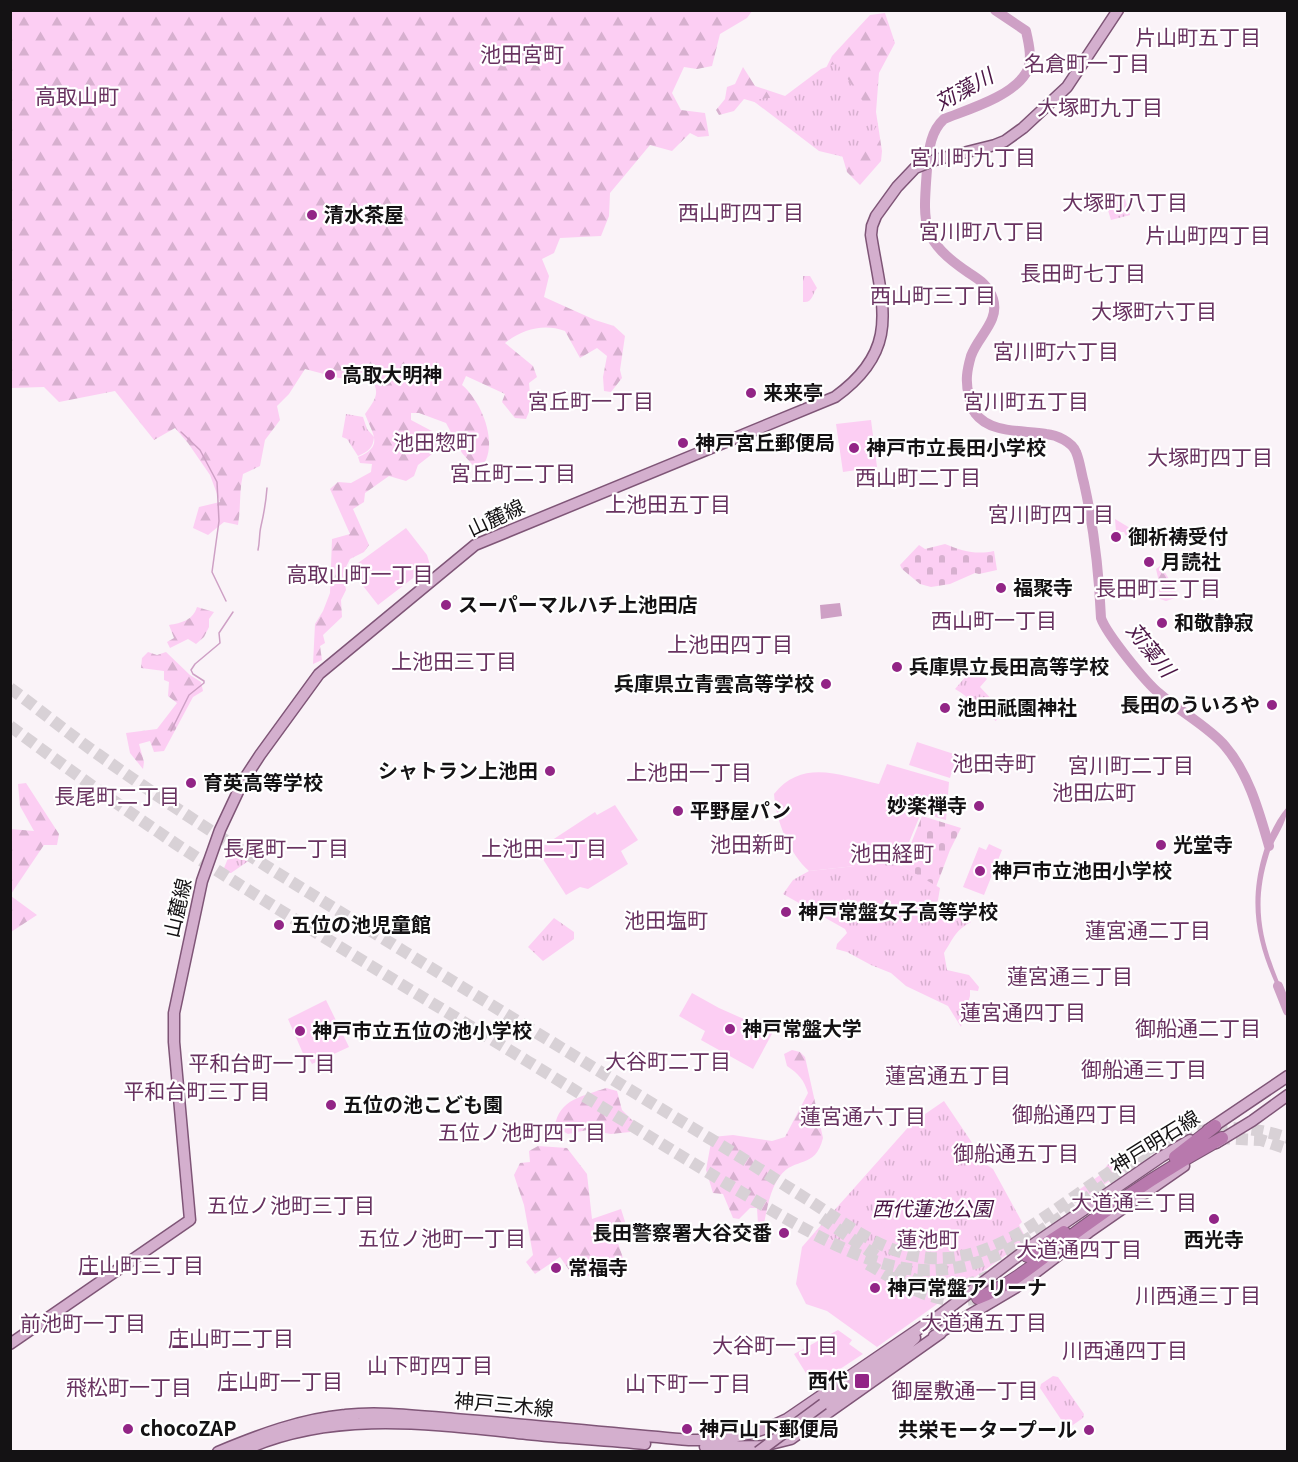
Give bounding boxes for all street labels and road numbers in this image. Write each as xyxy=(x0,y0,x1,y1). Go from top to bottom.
street label: 山麓線 xyxy=(462,491,529,542)
street label: 山麓線 xyxy=(156,875,197,940)
street label: 神戸明石線 xyxy=(1104,1102,1204,1180)
street label: 神戸三木線 xyxy=(453,1385,555,1422)

